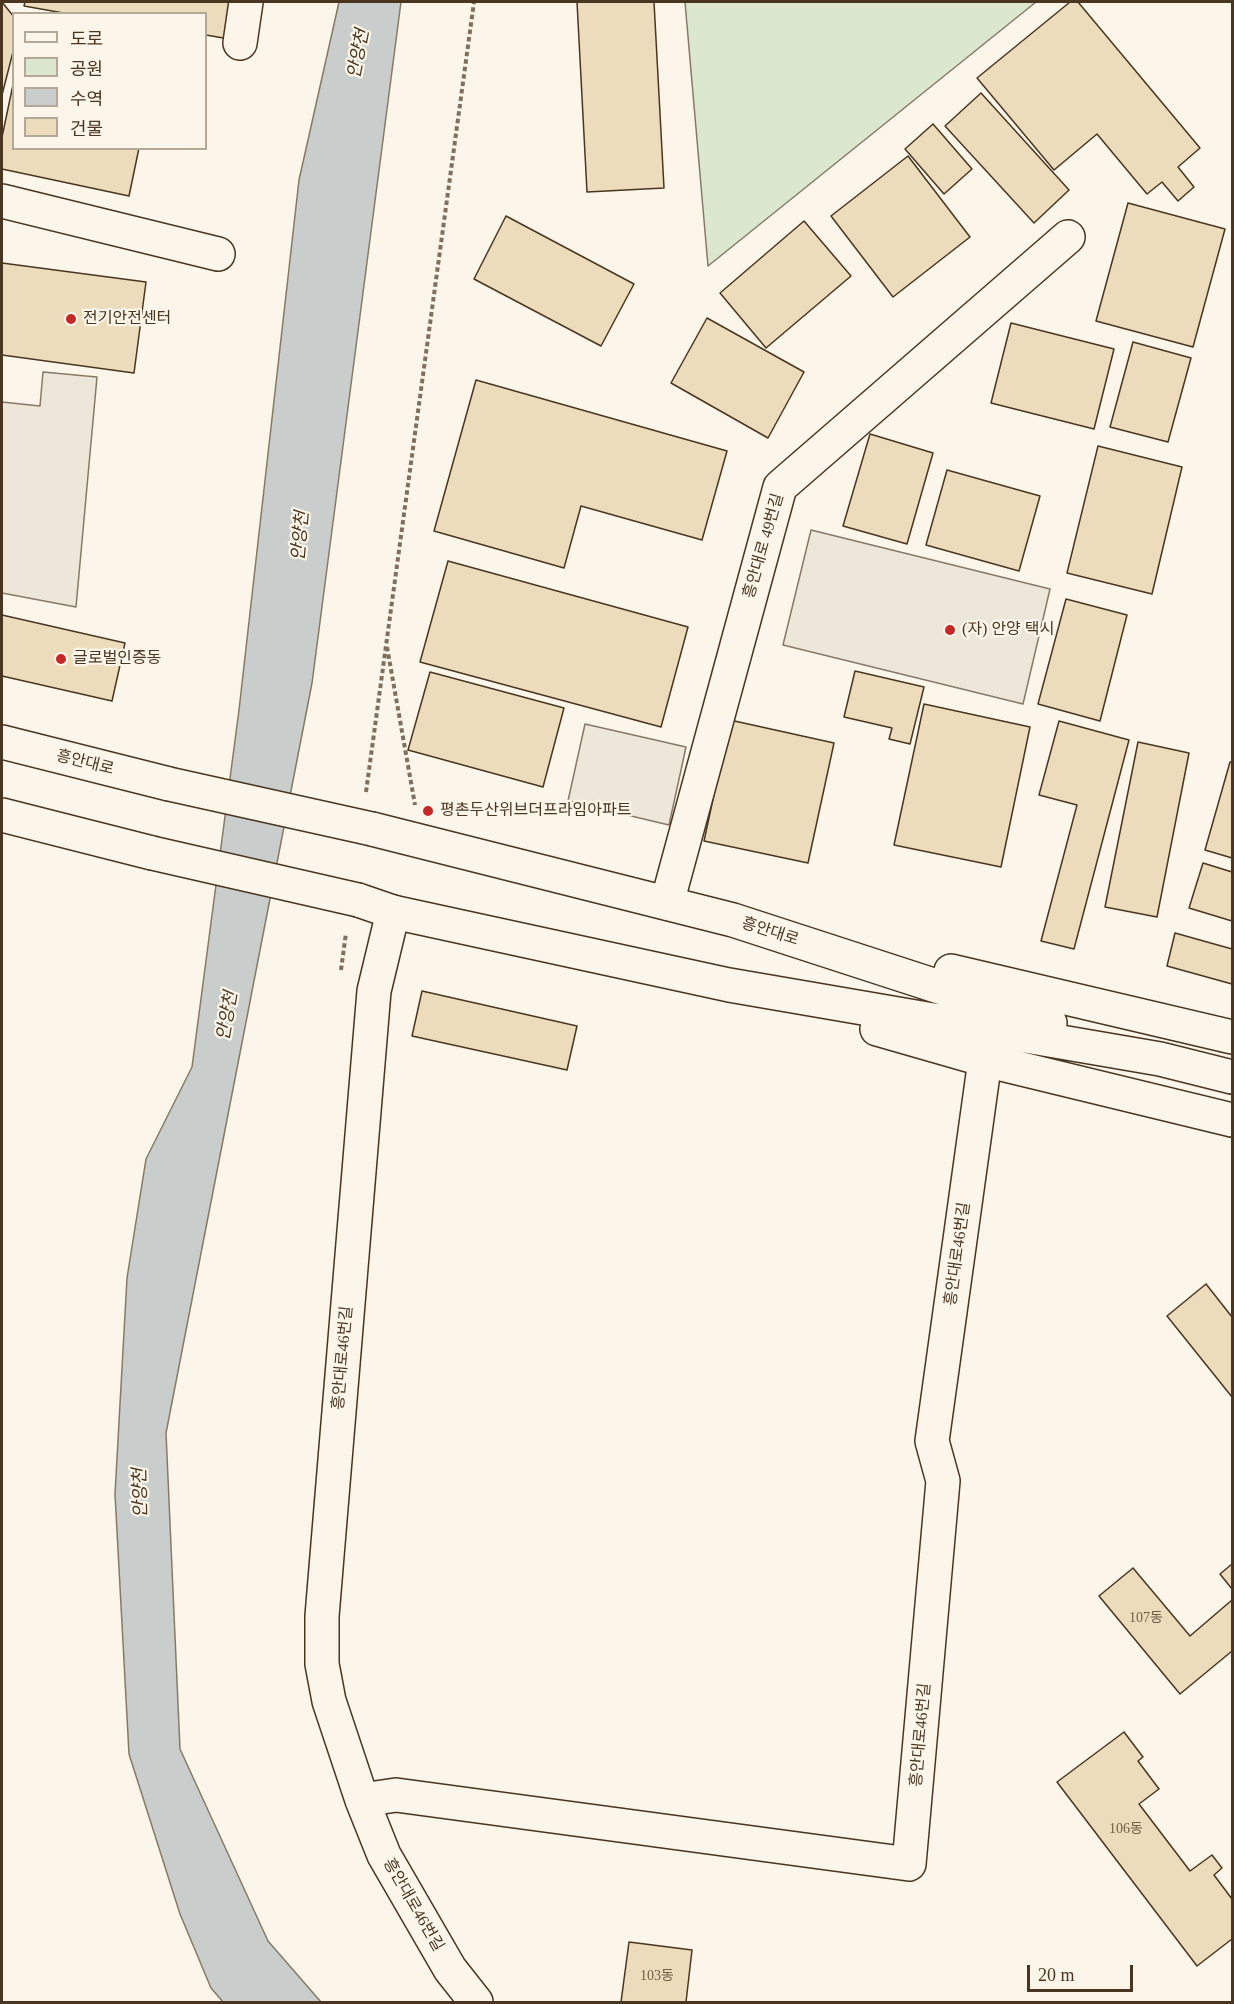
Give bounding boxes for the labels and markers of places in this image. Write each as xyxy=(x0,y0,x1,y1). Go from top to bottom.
place label: 전기안전센터 xyxy=(83,309,171,329)
marker: 전기안전센터 xyxy=(64,312,78,326)
place label: (자) 안양 택시 xyxy=(962,620,1054,640)
marker: (자) 안양 택시 xyxy=(943,623,957,637)
place label: 글로벌인증동 xyxy=(73,649,161,669)
marker: 글로벌인증동 xyxy=(54,652,68,666)
place label: 평촌두산위브더프라임아파트 xyxy=(440,801,631,821)
marker: 평촌두산위브더프라임아파트 xyxy=(421,804,435,818)

